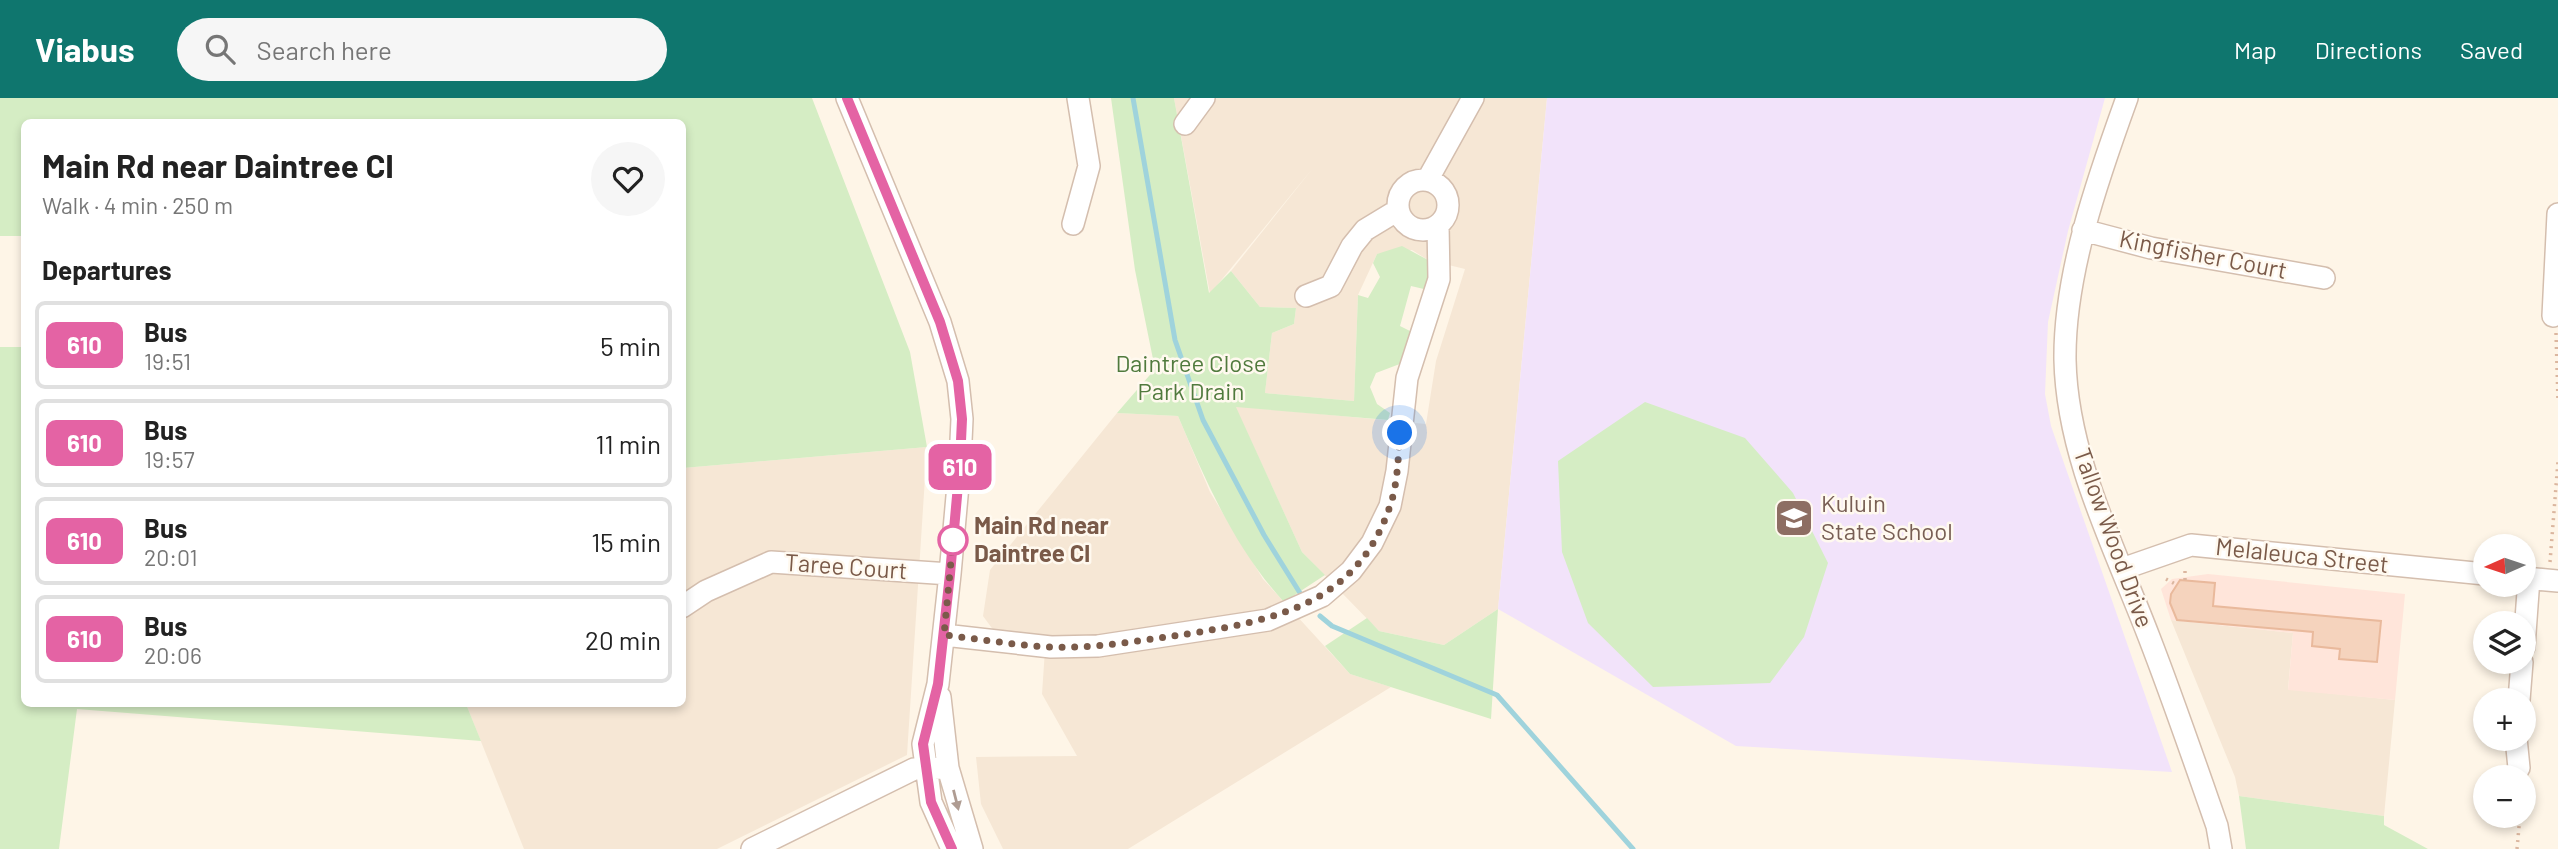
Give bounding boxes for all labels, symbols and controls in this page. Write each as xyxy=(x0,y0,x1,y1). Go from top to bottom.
search box xyxy=(177,18,667,81)
text: Viabus xyxy=(35,29,135,69)
icon: search xyxy=(201,30,239,68)
text: Search here xyxy=(257,34,392,65)
text: Map xyxy=(2234,35,2277,64)
text: Directions xyxy=(2315,35,2422,64)
text: Saved xyxy=(2460,35,2523,64)
button: heart xyxy=(591,142,665,216)
text: Main Rd near Daintree Cl xyxy=(42,145,394,185)
text: Walk · 4 min · 250 m xyxy=(42,191,233,219)
street label: Kingfisher Court xyxy=(2117,223,2290,284)
text: Departures xyxy=(42,254,172,285)
text: Bus xyxy=(144,316,187,347)
text: 610 xyxy=(67,330,102,359)
text: 5 min xyxy=(600,330,661,361)
text: 19:51 xyxy=(144,347,191,375)
park label: Daintree Close Park Drain xyxy=(1115,348,1267,405)
text: Bus xyxy=(144,414,187,445)
your location xyxy=(1382,415,1417,450)
text: 610 xyxy=(67,428,102,457)
text: 11 min xyxy=(595,428,661,459)
line badge: 610 xyxy=(920,444,1000,490)
street label: Tallow Wood Drive xyxy=(2069,444,2160,631)
text: 19:57 xyxy=(144,445,195,473)
text: 610 xyxy=(943,452,977,481)
place label: Kuluin State School xyxy=(1821,488,1953,545)
school or university icon: Kuluin State School xyxy=(1773,497,1815,539)
place label: Main Rd near Daintree Cl xyxy=(974,510,1109,567)
text: Bus xyxy=(144,512,187,543)
marker: Main Rd near Daintree Cl xyxy=(938,525,968,555)
text: 610 xyxy=(67,526,102,555)
text: 15 min xyxy=(591,526,661,557)
street label: Melaleuca Street xyxy=(2214,531,2390,578)
north arrow xyxy=(2473,534,2536,597)
map controls xyxy=(2473,534,2536,828)
text: 20:01 xyxy=(144,543,198,571)
street label: Taree Court xyxy=(784,547,908,584)
text: Bus xyxy=(144,610,187,641)
button: layers xyxy=(2473,611,2536,674)
text: 610 xyxy=(67,624,102,653)
text: 20 min xyxy=(585,624,661,655)
text: 20:06 xyxy=(144,641,202,669)
button: + xyxy=(2473,688,2536,751)
button: − xyxy=(2473,765,2536,828)
one-way arrow xyxy=(951,789,962,811)

